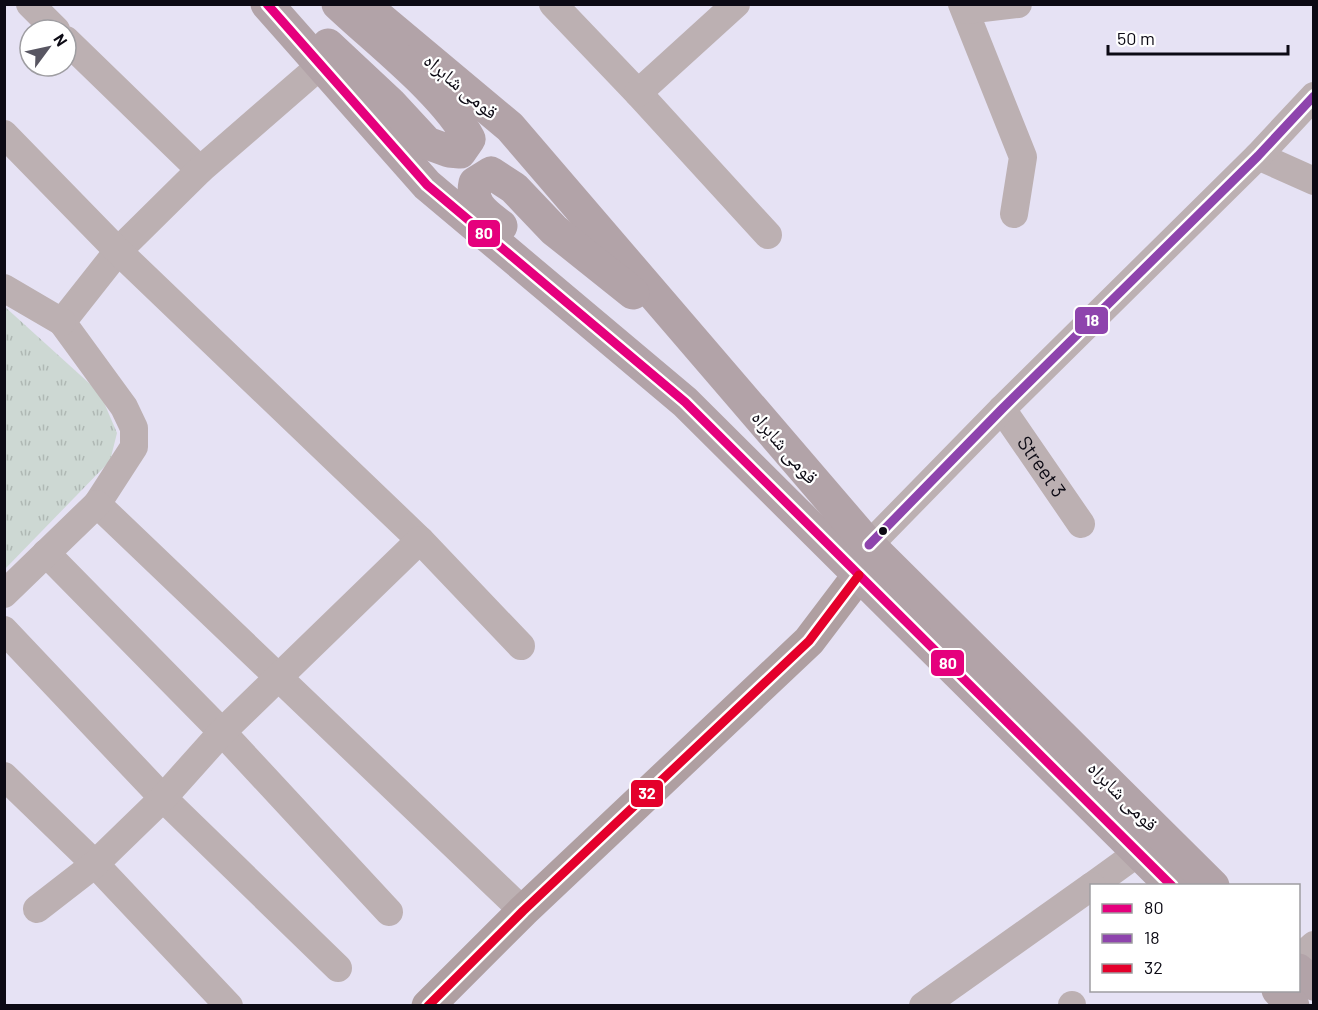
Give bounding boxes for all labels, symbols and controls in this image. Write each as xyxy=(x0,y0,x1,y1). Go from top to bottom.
north arrow xyxy=(18,18,78,78)
scale bar xyxy=(1108,18,1288,56)
text: 50 m xyxy=(1117,27,1155,49)
text: N xyxy=(50,30,72,49)
street label: قومی شاہراہ xyxy=(419,47,504,124)
line badge: 80 xyxy=(467,219,501,248)
text: 80 xyxy=(475,223,493,242)
line badge: 18 xyxy=(1074,306,1109,335)
text: 18 xyxy=(1085,310,1100,329)
street label: قومی شاہراہ xyxy=(747,405,824,489)
street label: Street 3 xyxy=(1013,431,1072,501)
unlabelled marker xyxy=(877,525,889,537)
line badge: 80 xyxy=(930,649,965,677)
text: 80 xyxy=(939,653,957,672)
street label: قومی شاہراہ xyxy=(1083,755,1164,836)
line badge: 32 xyxy=(630,779,664,808)
text: 32 xyxy=(638,783,656,802)
legend xyxy=(1090,884,1300,992)
text: 80 xyxy=(1144,896,1164,918)
text: 18 xyxy=(1144,926,1160,948)
text: 32 xyxy=(1144,956,1163,978)

